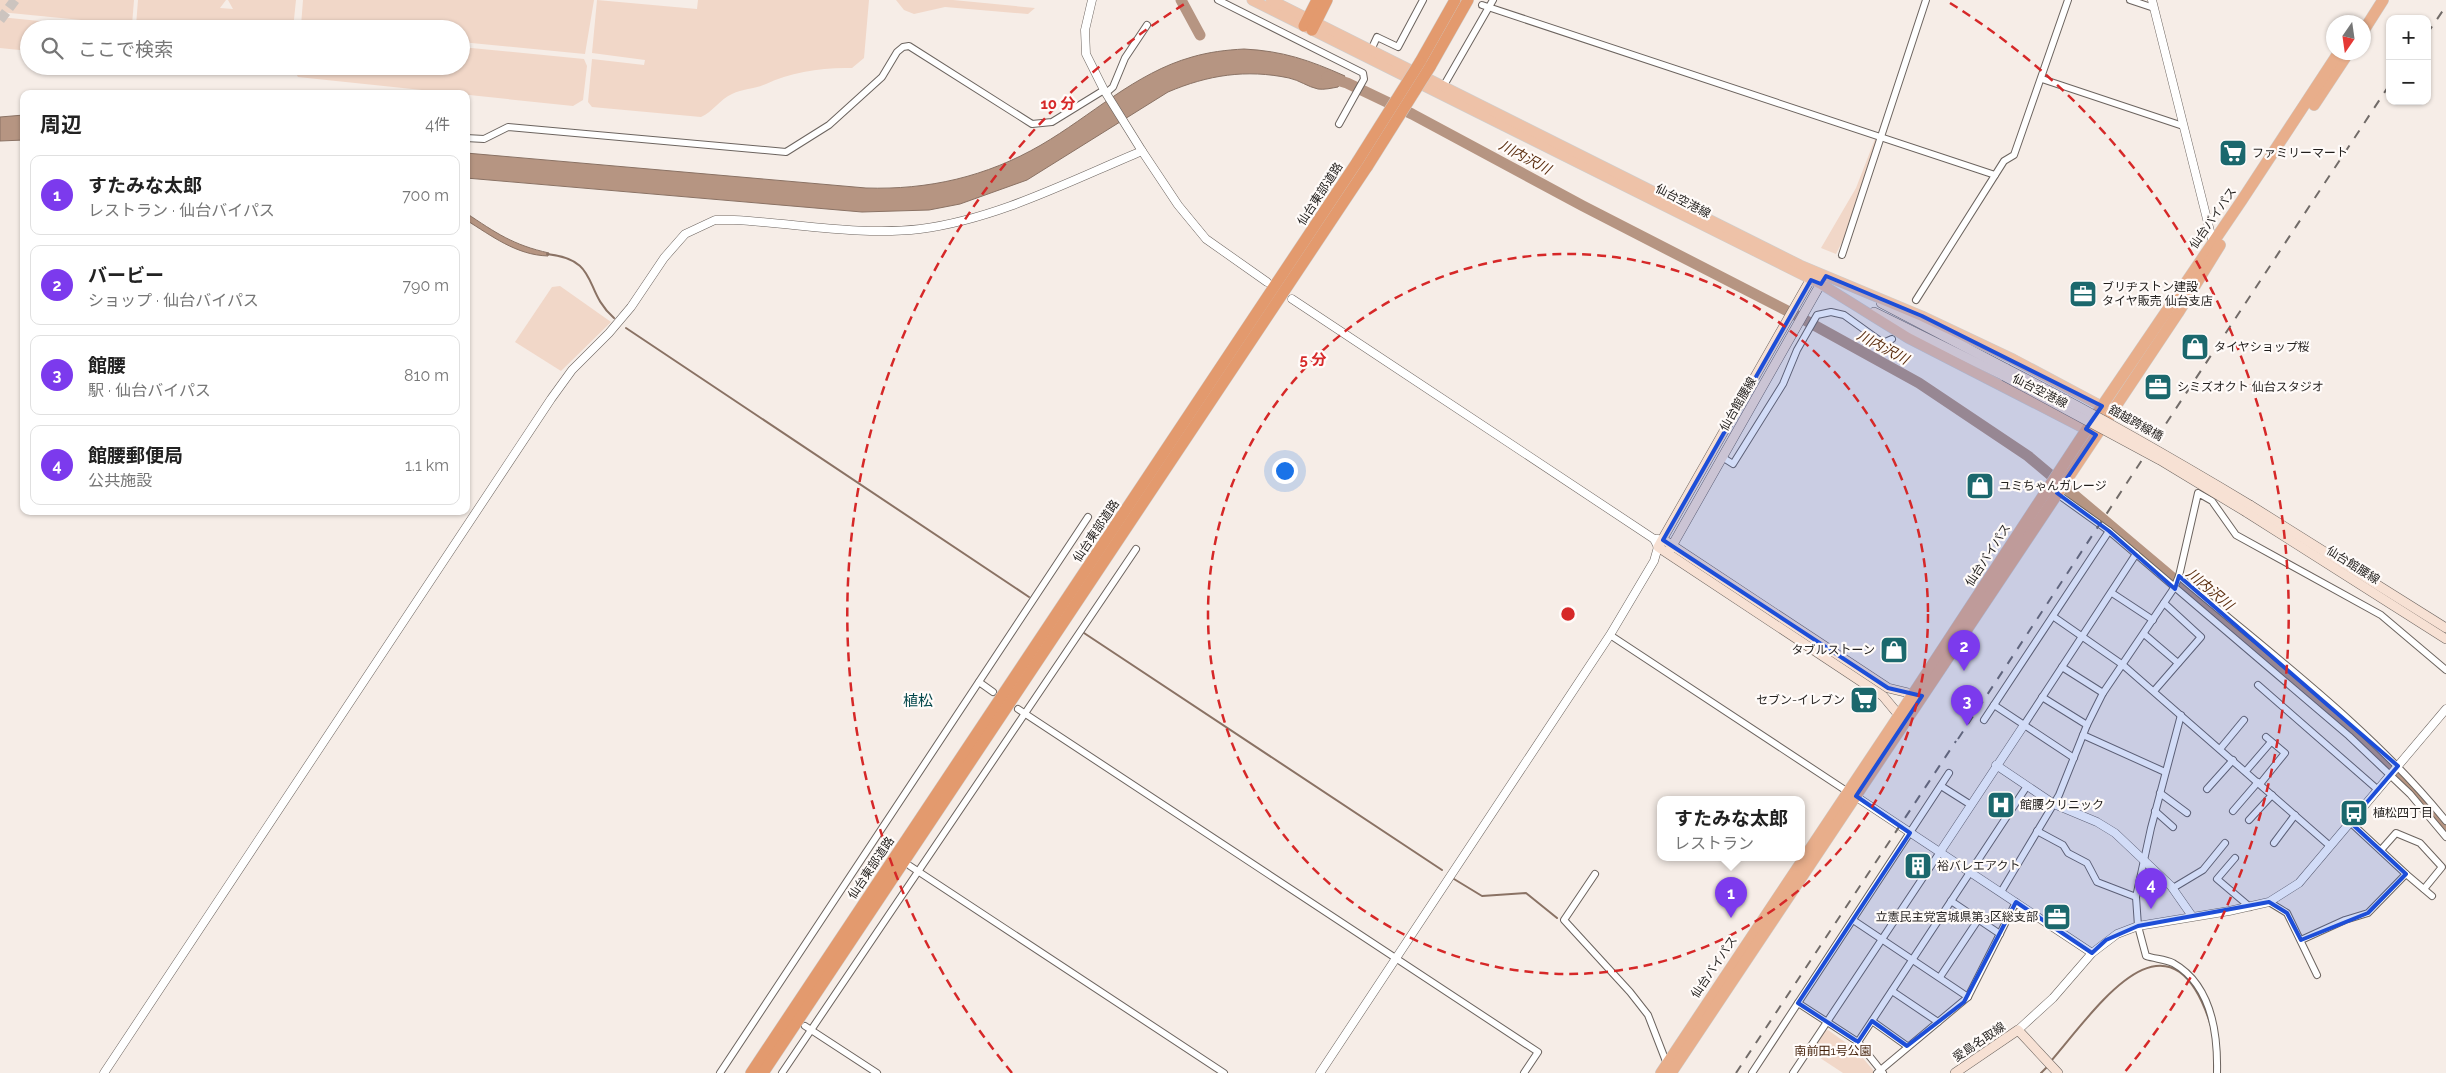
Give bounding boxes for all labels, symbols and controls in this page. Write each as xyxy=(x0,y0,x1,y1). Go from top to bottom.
north arrow xyxy=(2326,15,2371,60)
map controls xyxy=(2386,15,2431,105)
button: + xyxy=(2386,15,2431,60)
search box xyxy=(20,20,470,75)
icon: search xyxy=(38,34,66,62)
text: ここで検索 xyxy=(78,38,173,60)
button: − xyxy=(2386,60,2431,105)
text: 10 分 xyxy=(1040,95,1076,113)
text: 周辺 xyxy=(40,112,82,137)
text: 4件 xyxy=(425,115,450,134)
water label: 川内沢川 xyxy=(1497,137,1555,178)
supermarket icon: ファミリーマート xyxy=(2218,138,2248,168)
place label: ファミリーマート xyxy=(2252,146,2348,160)
street label: 仙台東部道路 xyxy=(1295,160,1345,228)
text: すたみな太郎 xyxy=(88,174,202,196)
street label: 仙台空港線 xyxy=(1653,181,1713,221)
street label: 仙台バイパス xyxy=(2187,185,2239,251)
text: 1 xyxy=(53,186,61,205)
text: 700 m xyxy=(402,186,449,205)
text: レストラン · 仙台バイパス xyxy=(88,201,275,220)
text: バービー xyxy=(88,264,164,286)
text: 2 xyxy=(52,276,62,295)
text: 790 m xyxy=(403,276,449,295)
office icon: ブリヂストン建設 タイヤ販売 仙台支店 xyxy=(2068,279,2098,309)
place label: ブリヂストン建設 タイヤ販売 仙台支店 xyxy=(2102,280,2213,308)
text: ショップ · 仙台バイパス xyxy=(88,291,259,310)
water label: 川内沢川 xyxy=(1855,327,1913,368)
shop icon: タイヤショップ桜 xyxy=(2180,332,2210,362)
place label: タイヤショップ桜 xyxy=(2214,340,2310,354)
text: 5 分 xyxy=(1300,351,1326,369)
text: 館腰 xyxy=(88,354,126,376)
text: 3 xyxy=(53,366,61,385)
text: 810 m xyxy=(404,366,449,385)
street label: 仙台空港線 xyxy=(2010,371,2070,411)
office icon: シミズオクト 仙台スタジオ xyxy=(2143,372,2173,402)
street label: 仙台館腰線 xyxy=(1717,375,1759,433)
place label: シミズオクト 仙台スタジオ xyxy=(2177,380,2324,394)
text: 駅 · 仙台バイパス xyxy=(88,381,211,400)
street label: 舘越跨線橋 xyxy=(2106,402,2166,444)
text: 館腰郵便局 xyxy=(88,444,183,466)
text: 4 xyxy=(52,456,62,475)
text: 1.1 km xyxy=(405,456,449,475)
your location xyxy=(1272,458,1298,484)
text: 公共施設 xyxy=(88,471,152,490)
shop icon: ユミちゃんガレージ xyxy=(1965,471,1995,501)
place label: ユミちゃんガレージ xyxy=(1999,479,2107,493)
street label: 仙台東部道路 xyxy=(1070,497,1122,565)
street label: 仙台バイパス xyxy=(1963,521,2013,589)
street label: 仙台館腰線 xyxy=(2324,543,2382,587)
water label: 川内沢川 xyxy=(2183,565,2238,614)
centre of rings xyxy=(1559,605,1577,623)
pin: 2 xyxy=(1948,630,1980,671)
shop icon: タブルストーン xyxy=(1879,635,1909,665)
place label: タブルストーン xyxy=(1792,643,1875,657)
supermarket icon: セブン-イレブン xyxy=(1849,685,1879,715)
pin: 3 xyxy=(1951,685,1983,726)
district label: 植松 xyxy=(903,692,933,710)
place label: セブン-イレブン xyxy=(1756,693,1845,707)
hospital icon: 館腰クリニック xyxy=(1986,790,2016,820)
popup xyxy=(1657,796,1805,861)
place label: 館腰クリニック xyxy=(2020,798,2104,812)
bus stop icon: 植松四丁目 xyxy=(2339,798,2369,828)
place label: 植松四丁目 xyxy=(2373,806,2433,820)
text: すたみな太郎 xyxy=(1674,807,1788,829)
street label: 仙台東部道路 xyxy=(845,834,897,902)
text: レストラン xyxy=(1674,834,1754,853)
building icon: 裕バレエアクト xyxy=(1903,851,1933,881)
place label: 裕バレエアクト xyxy=(1937,859,2020,873)
pin: 4 xyxy=(2135,868,2167,909)
pin: 1 xyxy=(1715,877,1747,918)
office icon: 立憲民主党宮城県第3区総支部 xyxy=(2042,902,2072,932)
place label: 立憲民主党宮城県第3区総支部 xyxy=(1876,910,2038,924)
street label: 仙台バイパス xyxy=(1688,933,1740,1001)
street label: 愛島名取線 xyxy=(1950,1019,2008,1065)
park label: 南前田1号公園 xyxy=(1794,1044,1872,1058)

